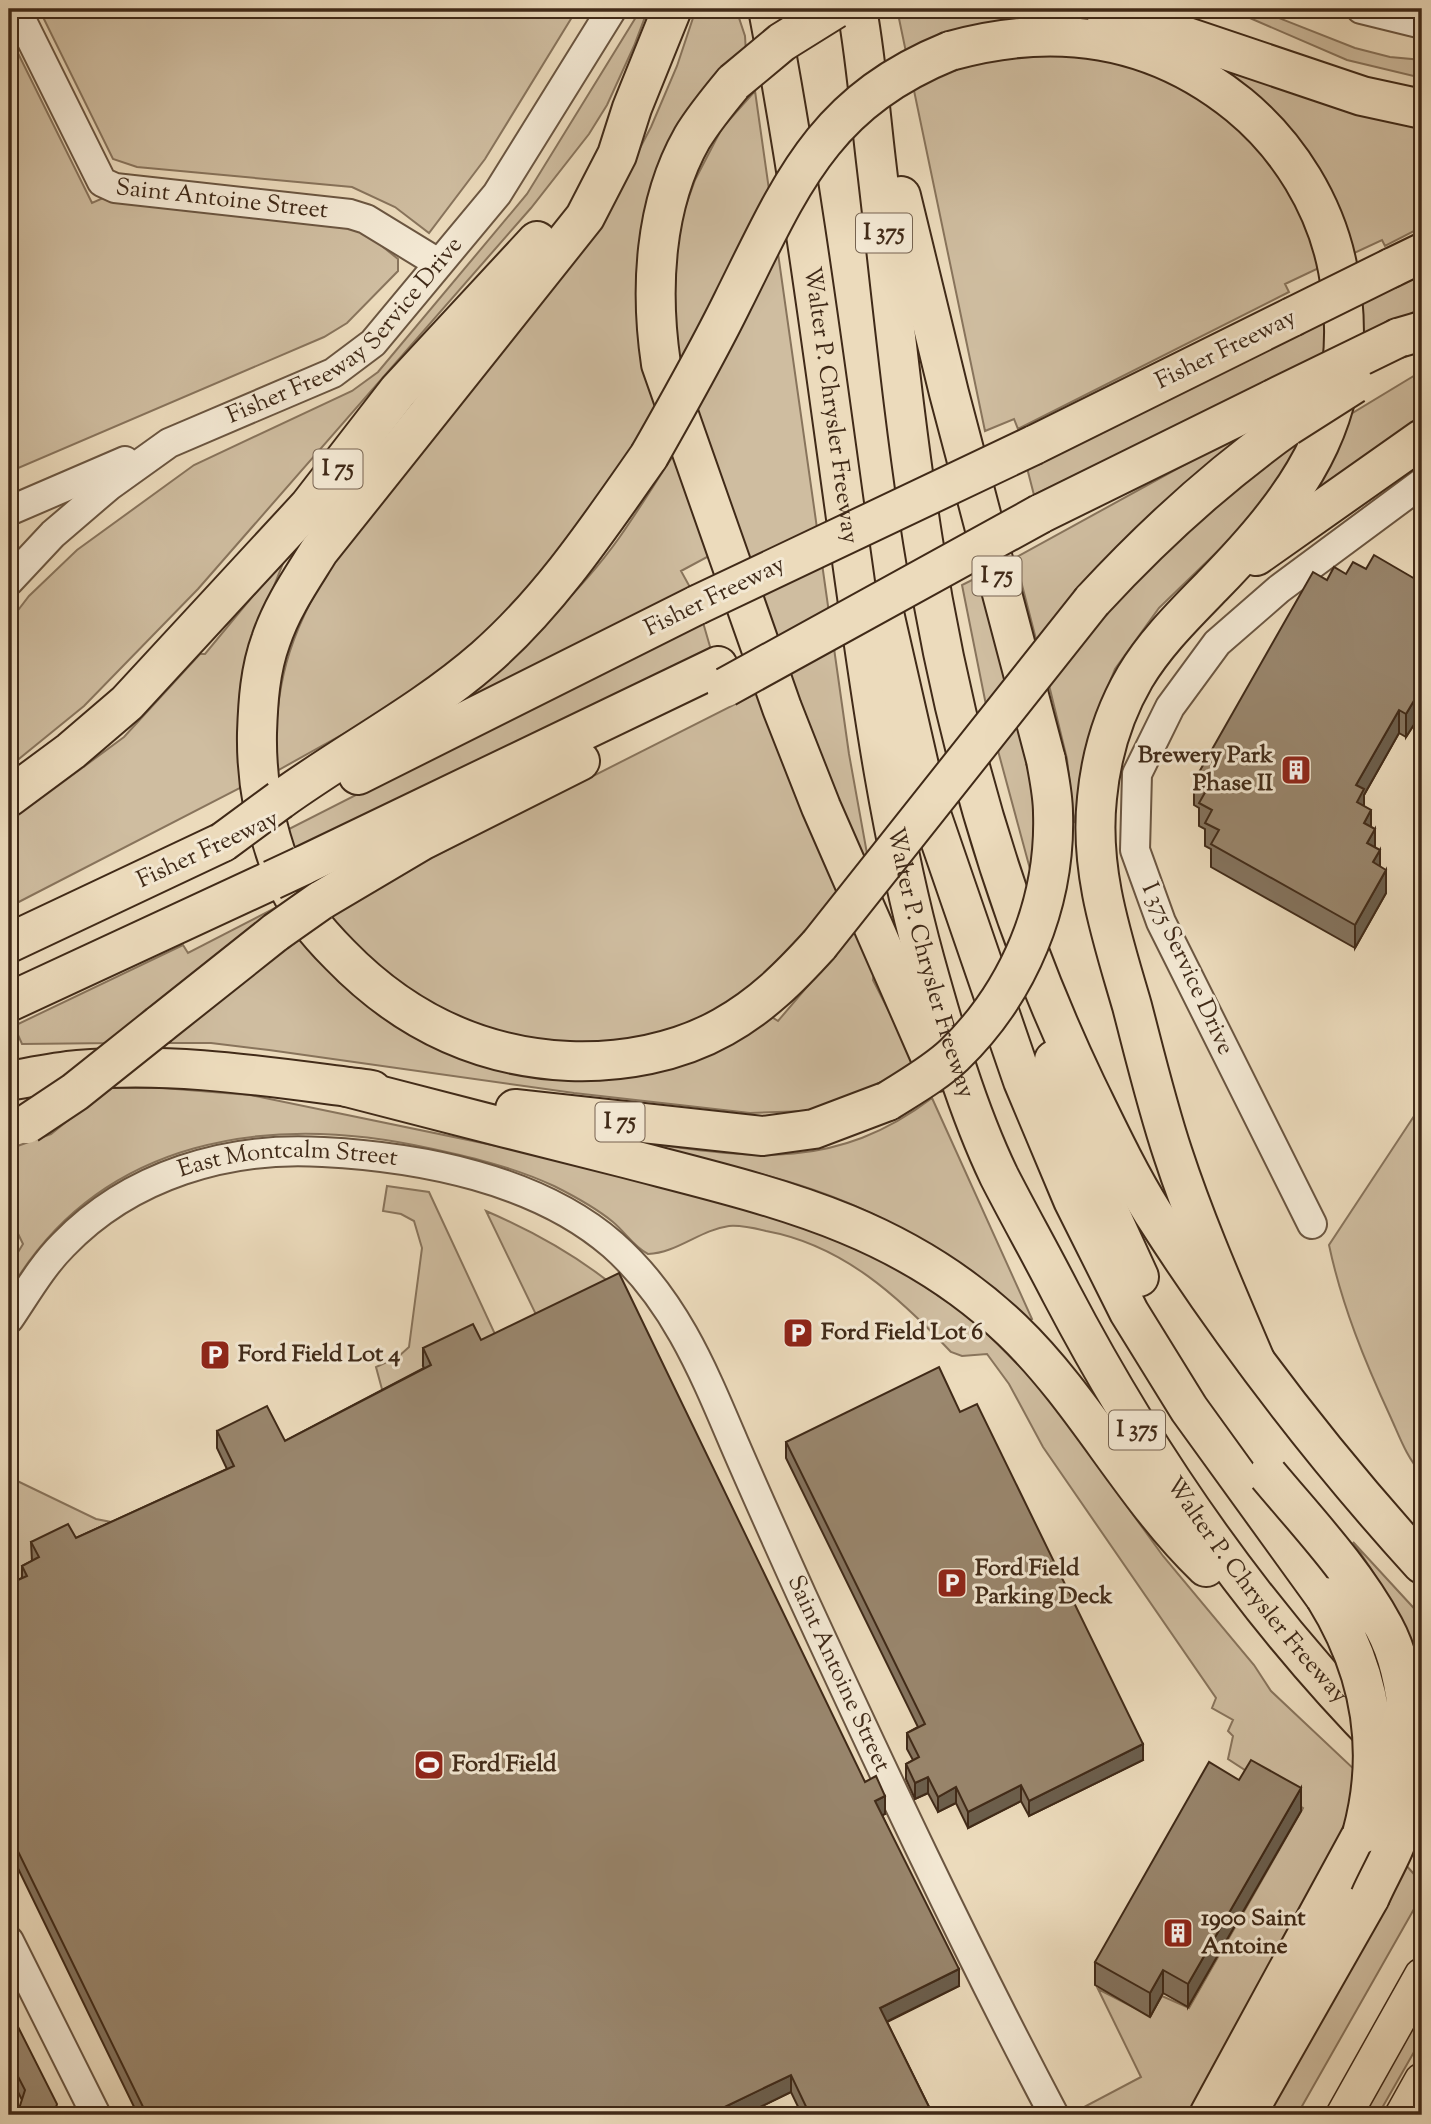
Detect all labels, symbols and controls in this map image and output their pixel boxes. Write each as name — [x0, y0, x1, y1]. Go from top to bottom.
street label: Saint Antoine Street — [114, 171, 330, 228]
road number: I 375 — [856, 214, 912, 252]
street label: Fisher Freeway Service Drive — [222, 230, 471, 433]
street label: Walter P. Chrysler Freeway — [794, 264, 866, 546]
street label: Fisher Freeway — [1150, 301, 1302, 399]
road number: I 75 — [314, 449, 362, 489]
street label: Fisher Freeway — [639, 548, 791, 646]
road number: I 75 — [972, 556, 1021, 596]
place label: Brewery Park Phase II — [1138, 739, 1274, 801]
building icon: Brewery Park Phase II — [1279, 753, 1313, 787]
street label: Fisher Freeway — [132, 802, 285, 898]
street label: Walter P. Chrysler Freeway — [877, 824, 983, 1103]
street label: I 375 Service Drive — [1132, 877, 1242, 1061]
road number: I 75 — [596, 1102, 644, 1142]
street label: East Montcalm Street — [174, 1134, 400, 1187]
parking icon: Ford Field Lot 6 — [781, 1316, 815, 1350]
place label: Ford Field Lot 6 — [821, 1316, 983, 1350]
parking icon: Ford Field Lot 4 — [198, 1338, 232, 1372]
place label: Ford Field Lot 4 — [238, 1338, 400, 1372]
road number: I 375 — [1109, 1410, 1165, 1450]
street label: Walter P. Chrysler Freeway — [1157, 1470, 1355, 1712]
place label: Ford Field Parking Deck — [975, 1552, 1113, 1614]
parking icon: Ford Field Parking Deck — [935, 1566, 969, 1600]
street label: Saint Antoine Street — [778, 1570, 898, 1778]
sports icon: Ford Field — [412, 1748, 446, 1782]
place label: Ford Field — [452, 1748, 557, 1782]
place label: 1900 Saint Antoine — [1201, 1902, 1306, 1964]
building icon: 1900 Saint Antoine — [1161, 1916, 1195, 1950]

